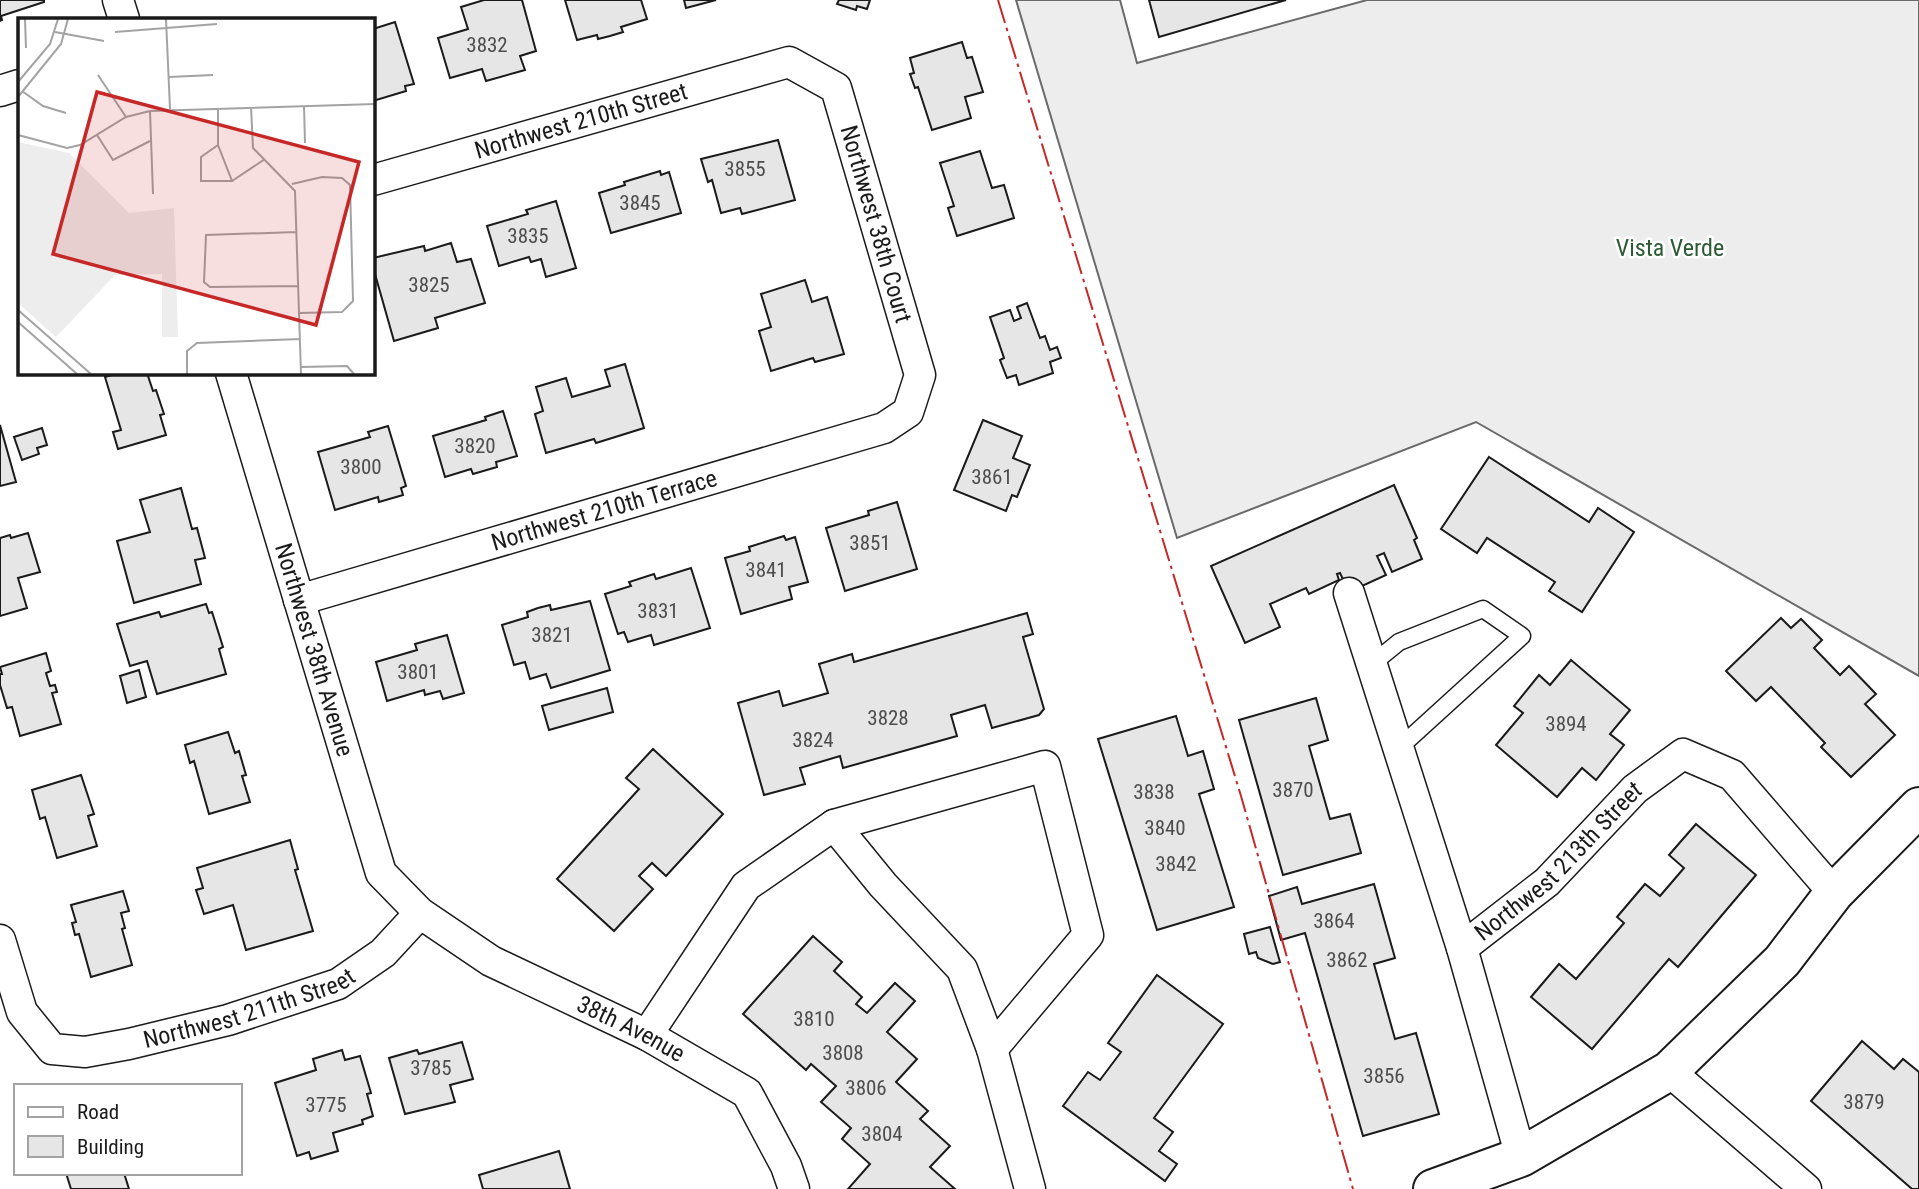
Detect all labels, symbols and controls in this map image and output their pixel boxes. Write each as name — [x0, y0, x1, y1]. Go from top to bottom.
inset map — [18, 18, 374, 374]
house number: 3832 — [466, 33, 508, 57]
street label: Northwest 210th Street — [471, 77, 691, 165]
street label: Northwest 38th Court — [834, 122, 918, 326]
house number: 3855 — [724, 157, 766, 181]
house number: 3845 — [619, 191, 661, 215]
house number: 3835 — [507, 224, 549, 248]
park label: Vista Verde — [1616, 234, 1724, 262]
house number: 3825 — [408, 273, 450, 297]
house number: 3820 — [454, 434, 496, 458]
house number: 3800 — [340, 455, 382, 479]
street label: Northwest 210th Terrace — [488, 464, 720, 557]
house number: 3861 — [971, 465, 1013, 489]
house number: 3851 — [849, 531, 891, 555]
street label: Northwest 38th Avenue — [269, 540, 359, 760]
house number: 3841 — [745, 558, 787, 582]
house number: 3831 — [637, 599, 679, 623]
house number: 3821 — [531, 623, 573, 647]
house number: 3801 — [397, 660, 439, 684]
house number: 3828 — [867, 706, 909, 730]
house number: 3894 — [1545, 712, 1587, 736]
house number: 3824 — [792, 728, 834, 752]
street label: Northwest 213th Street — [1469, 775, 1647, 947]
house number: 3870 — [1272, 778, 1314, 802]
house number: 3838 — [1133, 780, 1175, 804]
house number: 3840 — [1144, 816, 1186, 840]
house number: 3842 — [1155, 852, 1197, 876]
house number: 3864 — [1313, 909, 1355, 933]
house number: 3862 — [1326, 948, 1368, 972]
street label: Northwest 211th Street — [140, 962, 360, 1054]
street label: 38th Avenue — [573, 990, 690, 1068]
house number: 3810 — [793, 1007, 835, 1031]
house number: 3808 — [822, 1041, 864, 1065]
house number: 3785 — [410, 1056, 452, 1080]
house number: 3856 — [1363, 1064, 1405, 1088]
house number: 3806 — [845, 1076, 887, 1100]
legend — [14, 1084, 242, 1175]
house number: 3879 — [1843, 1090, 1885, 1114]
house number: 3775 — [305, 1093, 347, 1117]
text: Road — [77, 1100, 119, 1124]
house number: 3804 — [861, 1122, 903, 1146]
text: Building — [77, 1135, 144, 1159]

